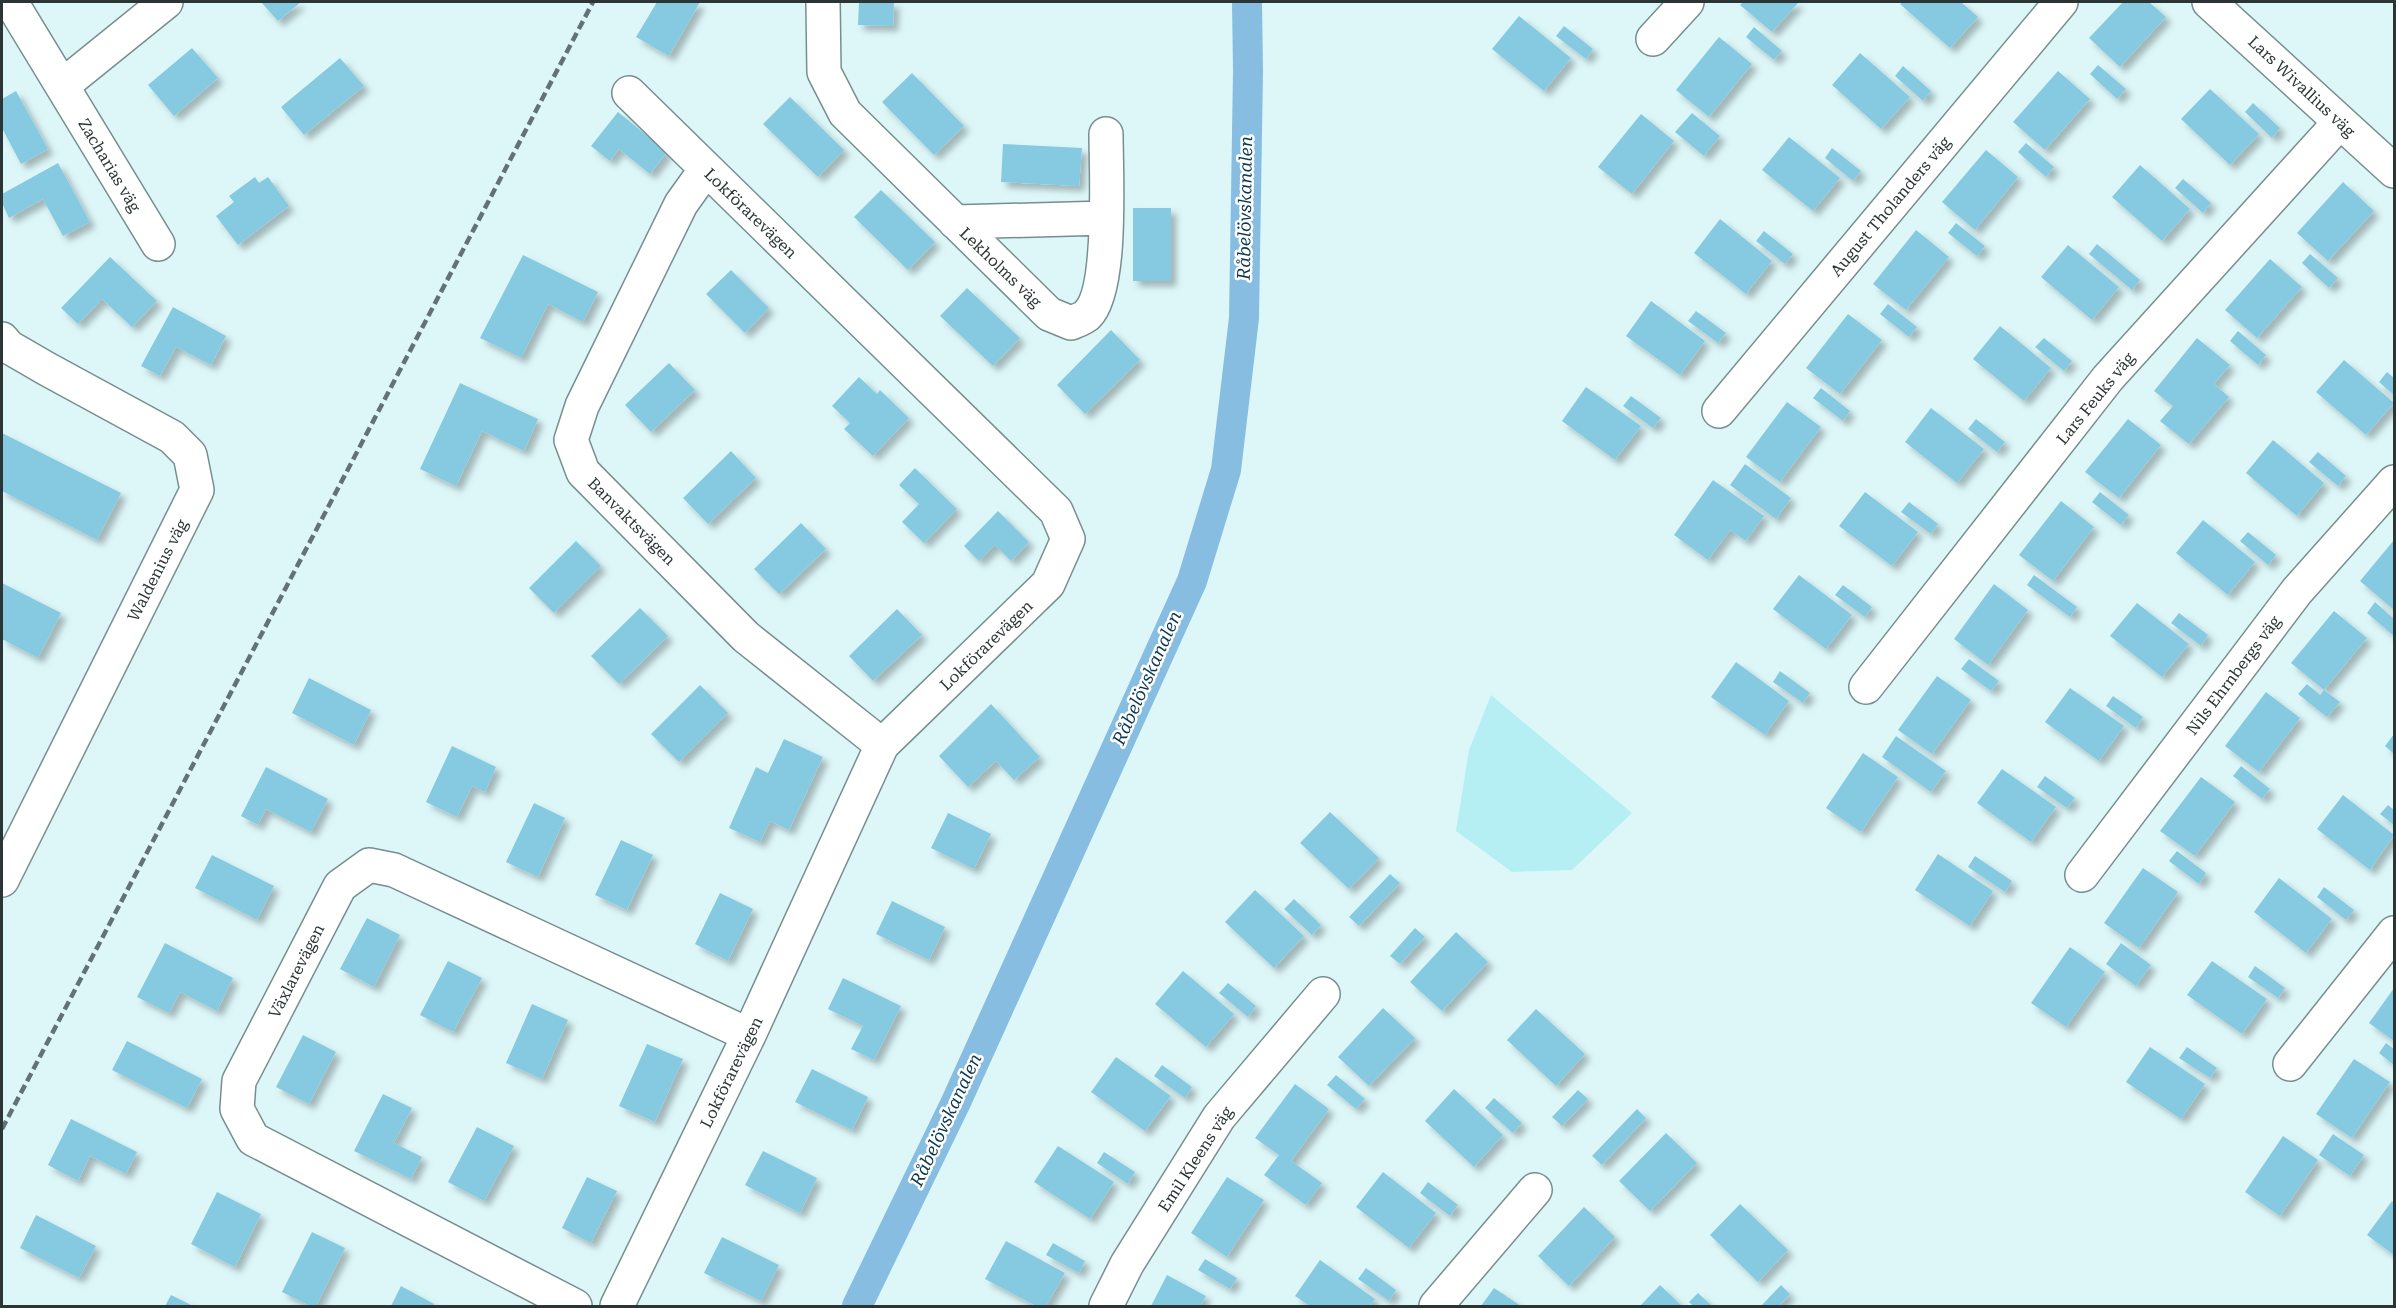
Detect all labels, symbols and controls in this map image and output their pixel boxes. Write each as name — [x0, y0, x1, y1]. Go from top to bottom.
street label: Lars Wivallius väg — [2244, 32, 2360, 141]
street label: Zacharias väg — [74, 115, 145, 216]
street label: August Tholanders väg — [1826, 132, 1955, 280]
water label: Råbelövskanalen — [1233, 136, 1256, 281]
street label: Lokförarevägen — [700, 164, 801, 262]
street label: Lekholms väg — [956, 224, 1046, 312]
street label: Lars Feuks väg — [2052, 348, 2139, 448]
street label: Banvaktsvägen — [584, 474, 679, 569]
street label: Waldenius väg — [124, 515, 192, 624]
street label: Lokförarevägen — [936, 596, 1037, 694]
water label: Råbelövskanalen — [1107, 608, 1185, 749]
street label: Nils Ehrnbergs väg — [2182, 611, 2285, 739]
street label: Växlarevägen — [265, 921, 328, 1021]
street label: Lokförarevägen — [696, 1014, 767, 1131]
water label: Råbelövskanalen — [905, 1050, 985, 1190]
street label: Emil Kleens väg — [1154, 1102, 1237, 1216]

